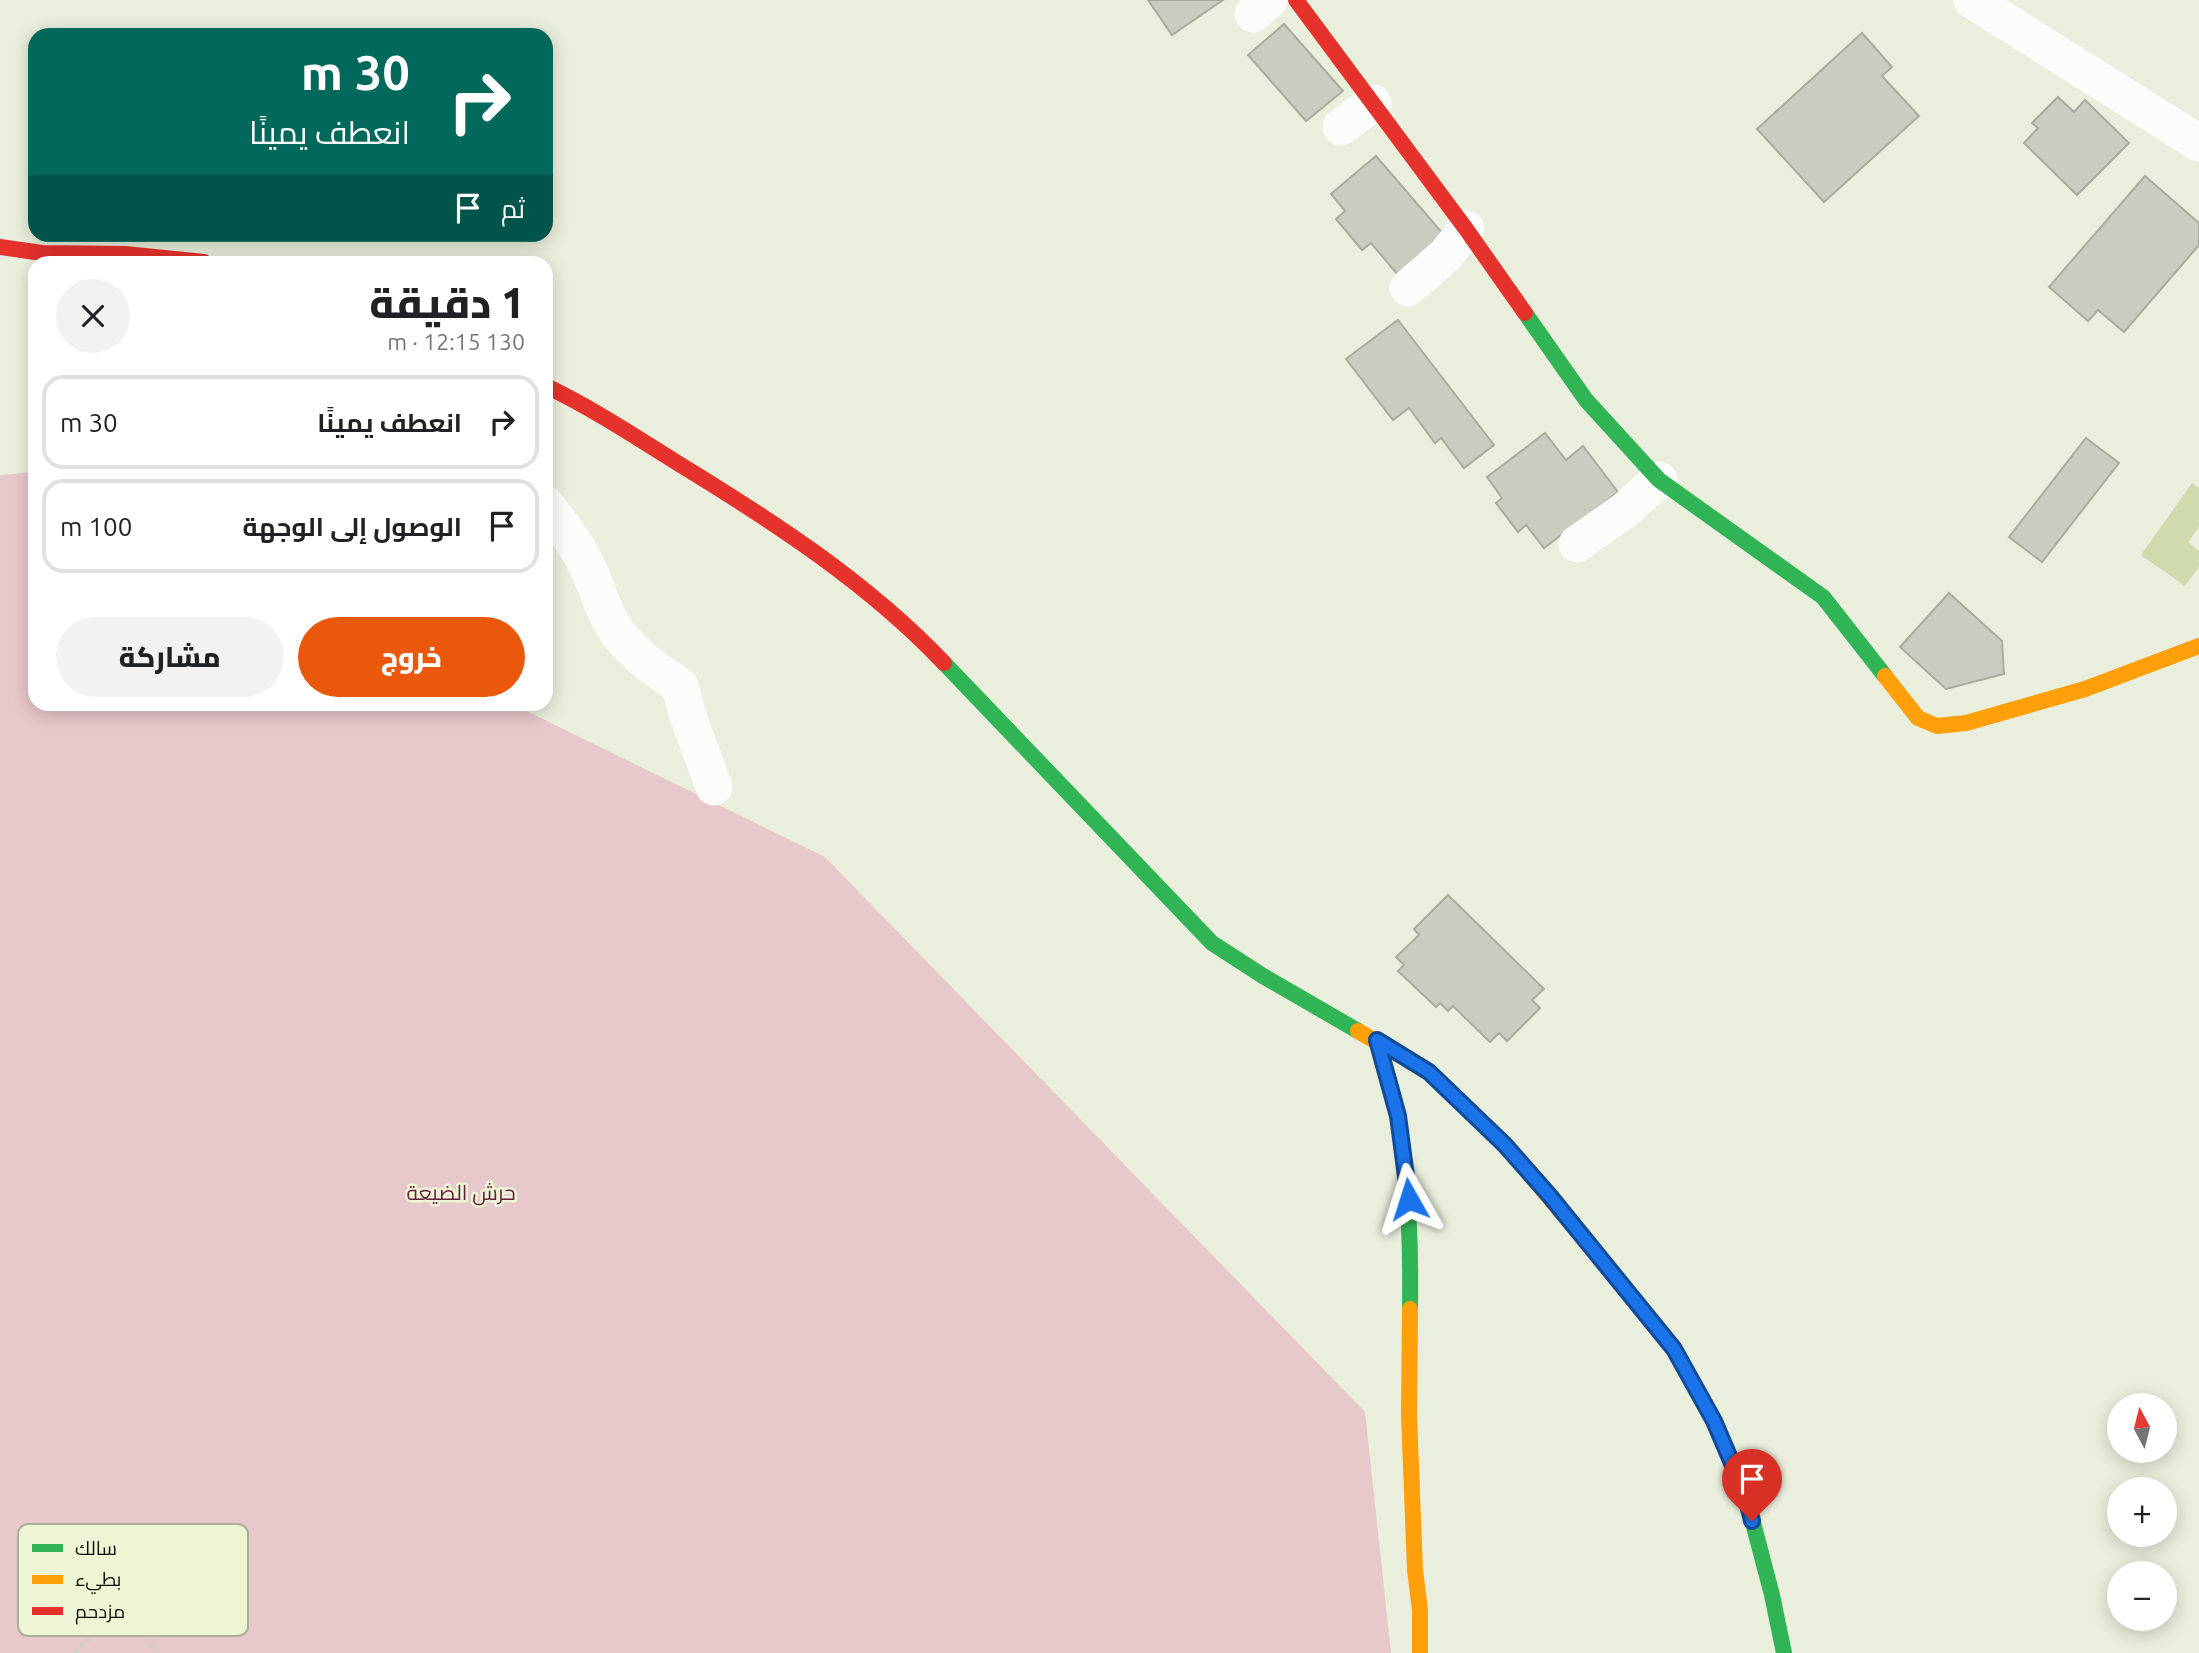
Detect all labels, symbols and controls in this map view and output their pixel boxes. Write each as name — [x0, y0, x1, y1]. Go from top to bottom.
text: 30 m — [301, 44, 410, 99]
icon: right — [434, 56, 525, 147]
text: انعطف يمينًا — [249, 114, 410, 150]
icon: arrive — [449, 189, 487, 227]
text: ثم — [501, 194, 525, 223]
button: close — [56, 279, 130, 353]
text: 1 دقيقة — [369, 279, 525, 326]
text: 130 m · 12:15 — [387, 329, 525, 354]
icon: right — [483, 403, 521, 441]
text: 30 m — [60, 408, 118, 437]
text: انعطف يمينًا — [317, 408, 462, 437]
icon: arrive — [483, 507, 521, 545]
text: 100 m — [60, 512, 132, 541]
text: الوصول إلى الوجهة — [243, 512, 462, 541]
button: مشاركة — [56, 617, 284, 697]
button: خروج — [298, 617, 525, 697]
position arrow — [1372, 1162, 1446, 1236]
park label: حرش الضيعة — [406, 1180, 516, 1206]
north arrow — [2107, 1393, 2177, 1463]
map controls — [2107, 1393, 2177, 1631]
pin — [1722, 1449, 1782, 1521]
icon: arrive — [1733, 1460, 1771, 1498]
button: + — [2107, 1477, 2177, 1547]
legend — [18, 1524, 248, 1636]
text: سالك — [75, 1537, 117, 1559]
button: − — [2107, 1561, 2177, 1631]
text: بطيء — [75, 1568, 121, 1594]
text: مزدحم — [75, 1600, 125, 1625]

